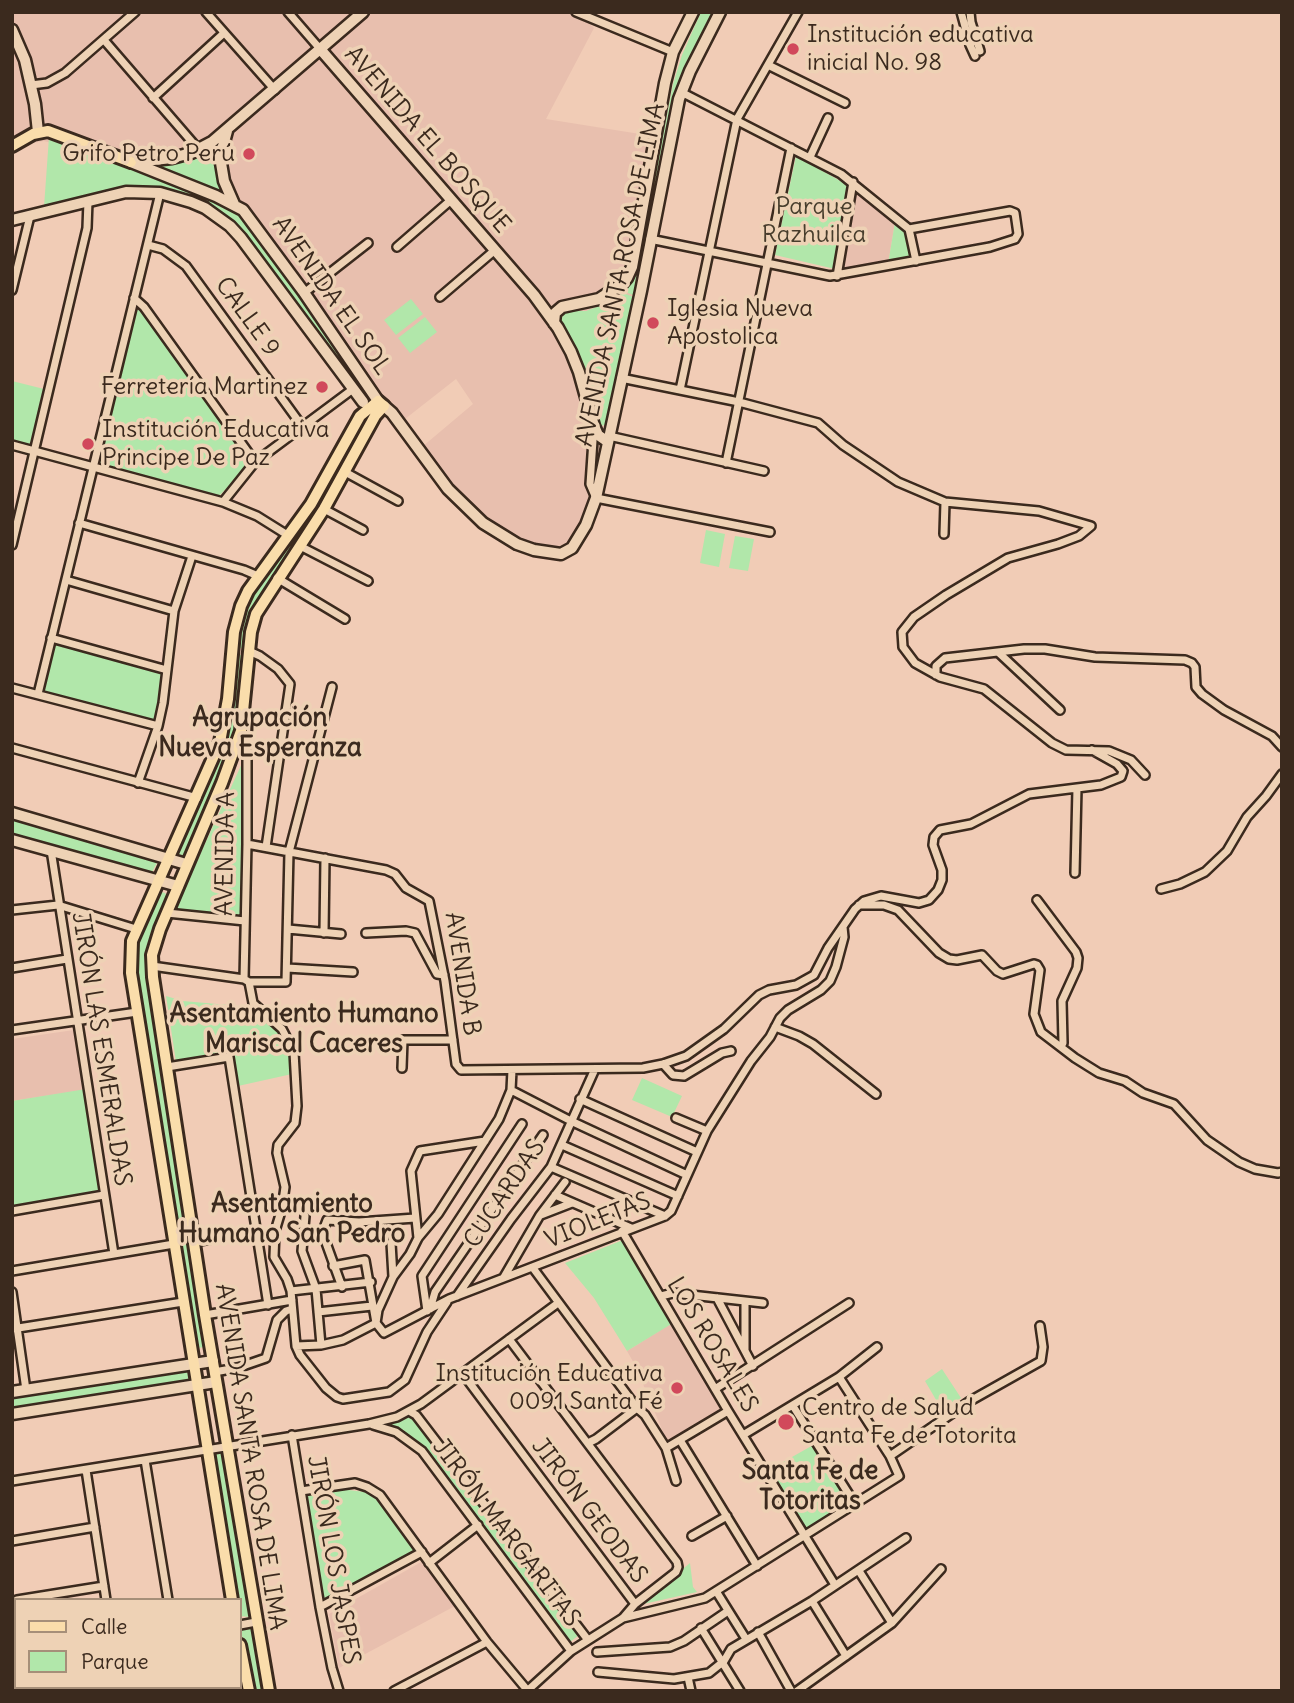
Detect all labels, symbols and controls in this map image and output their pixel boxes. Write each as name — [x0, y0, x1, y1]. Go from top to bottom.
place label: Institución educativa inicial No. 98 — [807, 21, 1034, 77]
street label: AVENIDA EL BOSQUE — [338, 41, 516, 239]
marker: Institución educativa inicial No. 98 — [785, 41, 801, 57]
street label: AVENIDA SANTA ROSA DE LIMA — [570, 101, 672, 449]
place label: Grifo Petro Perú — [62, 140, 235, 168]
marker: Grifo Petro Perú — [241, 146, 257, 162]
park label: Parque Razhuilca — [762, 193, 866, 249]
street label: AVENIDA EL SOL — [266, 211, 396, 381]
street label: CALLE 9 — [209, 272, 285, 362]
place label: Iglesia Nueva Apostolica — [667, 295, 813, 351]
marker: Iglesia Nueva Apostolica — [645, 315, 661, 331]
place label: Ferretería Martinez — [101, 373, 308, 401]
marker: Ferretería Martinez — [314, 379, 330, 395]
place label: Institución Educativa Principe De Paz — [102, 416, 329, 472]
marker: Institución Educativa Principe De Paz — [80, 436, 96, 452]
district label: Agrupación Nueva Esperanza — [158, 703, 362, 764]
street label: AVENIDA A — [211, 792, 241, 916]
street label: JIRÓN LAS ESMERALDAS — [65, 910, 137, 1188]
street label: AVENIDA B — [438, 910, 486, 1038]
district label: Asentamiento Humano Mariscal Caceres — [169, 999, 439, 1060]
street label: CUCARDAS — [458, 1134, 552, 1254]
street label: VIOLETAS — [541, 1187, 655, 1255]
district label: Asentamiento Humano San Pedro — [179, 1189, 405, 1250]
street label: LOS ROSALES — [660, 1272, 764, 1418]
street label: AVENIDA SANTA ROSA DE LIMA — [208, 1282, 292, 1632]
place label: Institución Educativa 0091 Santa Fé — [436, 1360, 663, 1416]
marker: Institución Educativa 0091 Santa Fé — [669, 1380, 685, 1396]
place label: Centro de Salud Santa Fe de Totorita — [802, 1394, 1017, 1450]
marker: Centro de Salud Santa Fe de Totorita — [776, 1412, 796, 1432]
street label: JIRÓN MARGARITAS — [426, 1433, 586, 1633]
street label: JIRÓN GEODAS — [525, 1433, 653, 1589]
street label: JIRÓN LOS JASPES — [300, 1453, 366, 1667]
district label: Santa Fe de Totoritas — [742, 1456, 878, 1518]
legend — [14, 1598, 242, 1689]
text: Calle — [81, 1613, 127, 1640]
text: Parque — [81, 1648, 149, 1675]

